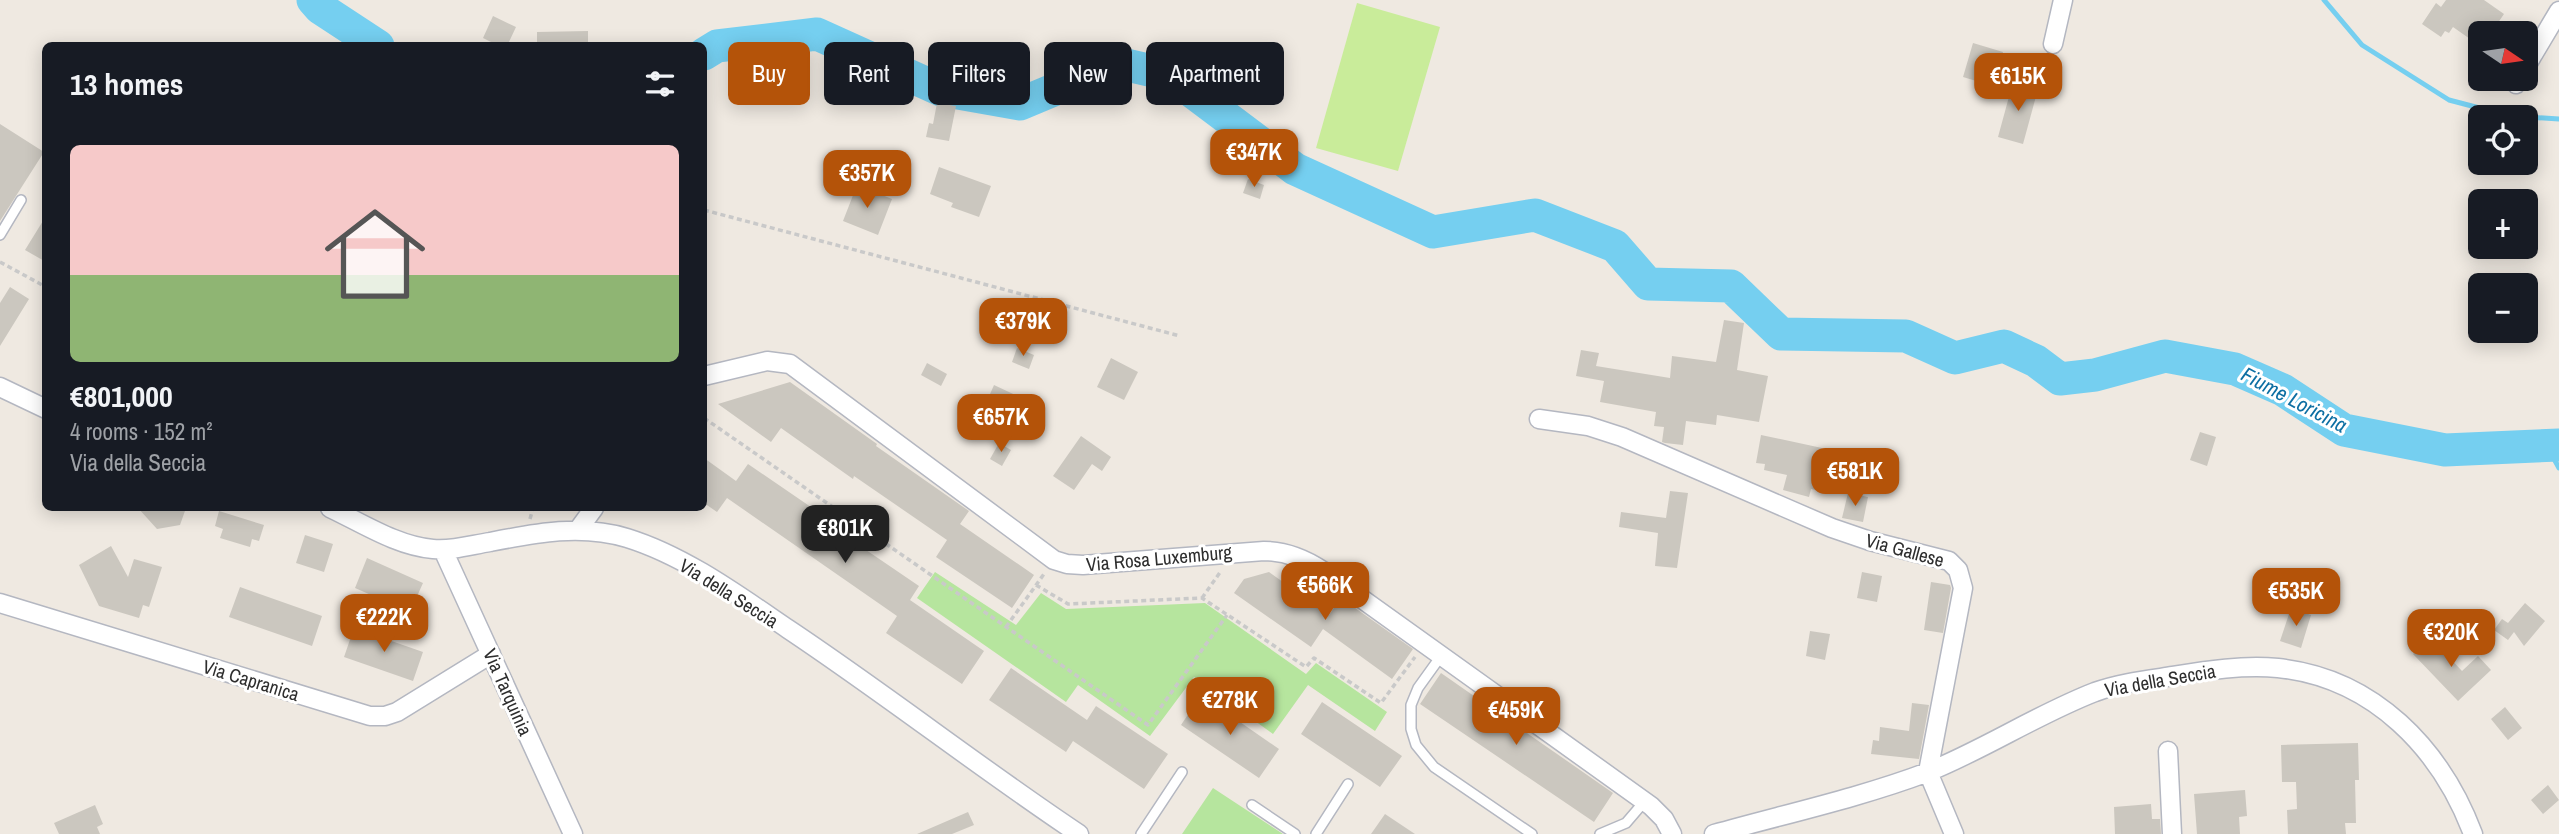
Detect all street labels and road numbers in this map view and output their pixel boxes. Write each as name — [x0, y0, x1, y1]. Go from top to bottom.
street label: Via Gallese — [1863, 527, 1947, 573]
street label: Via Rosa Luxemburg — [1085, 539, 1233, 577]
street label: Via della Seccia — [674, 552, 784, 634]
street label: Via Tarquinia — [477, 644, 539, 740]
street label: Via Capranica — [200, 653, 303, 707]
street label: Via della Seccia — [2102, 657, 2218, 703]

